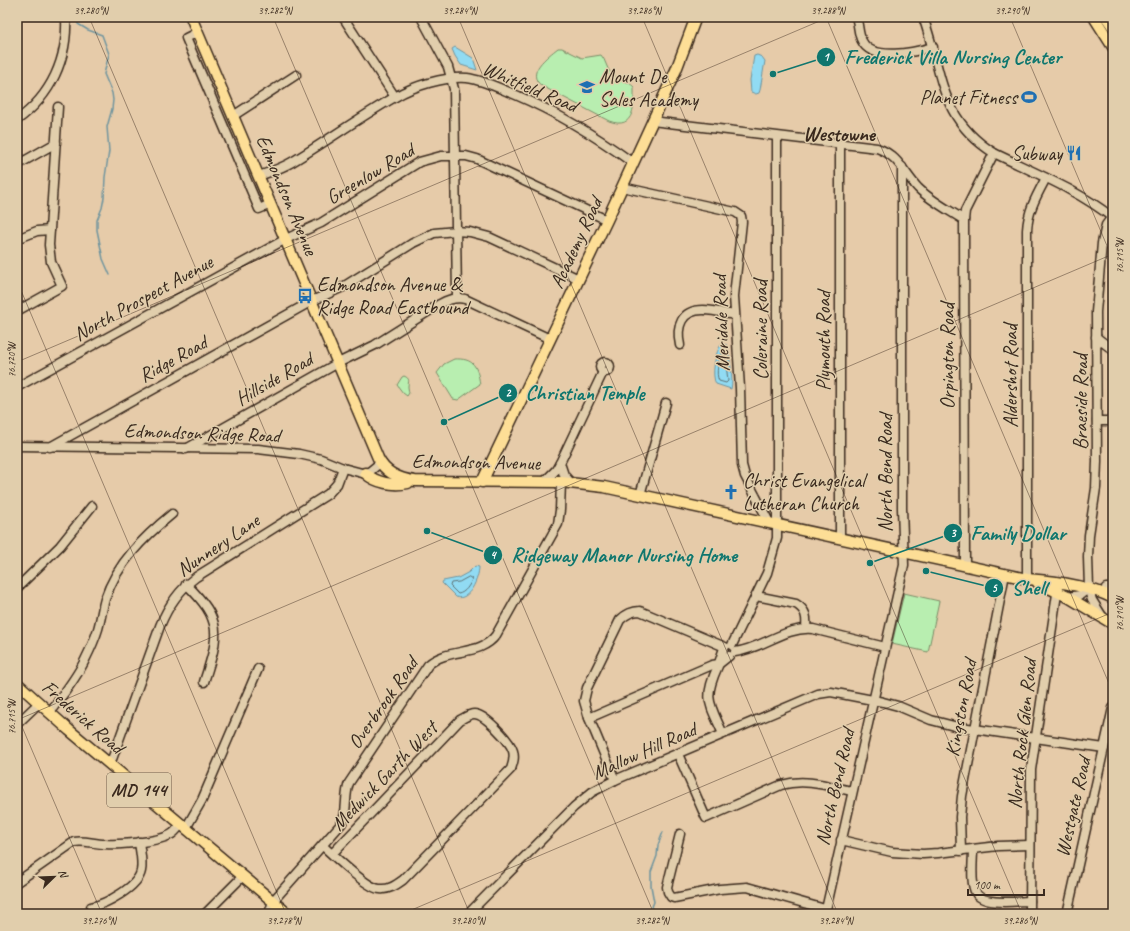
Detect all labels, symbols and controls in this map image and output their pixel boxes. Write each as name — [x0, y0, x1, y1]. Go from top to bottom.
text: 39.280°N — [74, 4, 110, 17]
text: 39.282°N — [258, 4, 294, 17]
text: 39.284°N — [443, 4, 479, 17]
text: 39.286°N — [627, 4, 663, 17]
text: 39.288°N — [811, 4, 847, 17]
text: 39.290°N — [995, 4, 1031, 17]
callout: Frederick Villa Nursing Center — [816, 40, 1070, 73]
text: Frederick Villa Nursing Center — [845, 44, 1064, 70]
text: 1 — [823, 49, 830, 65]
street label: Whitfield Road — [479, 56, 584, 119]
place label: Mount De Sales Academy — [599, 64, 700, 112]
school or university icon: Mount De Sales Academy — [578, 78, 596, 96]
place label: Planet Fitness — [920, 85, 1019, 110]
sports icon: Planet Fitness — [1020, 88, 1038, 106]
district label: Westowne — [803, 121, 877, 147]
street label: Edmondson Avenue — [250, 131, 324, 260]
street label: Greenlow Road — [322, 136, 421, 210]
place label: Subway — [1012, 141, 1064, 166]
restaurant icon: Subway — [1065, 144, 1083, 162]
street label: Academy Road — [544, 191, 609, 292]
text: 76.715°W — [1113, 237, 1126, 273]
street label: North Prospect Avenue — [69, 249, 218, 347]
street label: Meridale Road — [707, 271, 735, 372]
place label: Edmondson Avenue & Ridge Road Eastbound — [317, 272, 471, 320]
street label: Coleraine Road — [748, 277, 773, 380]
bus stop icon: Edmondson Avenue & Ridge Road Eastbound — [296, 287, 314, 305]
street label: Plymouth Road — [811, 288, 836, 391]
street label: Orpington Road — [935, 300, 960, 409]
street label: Aldershot Road — [998, 321, 1023, 428]
street label: Ridge Road — [134, 329, 214, 388]
text: 76.720°W — [5, 341, 18, 377]
street label: Hillside Road — [231, 345, 320, 411]
street label: Braeside Road — [1068, 351, 1093, 450]
callout: Christian Temple — [498, 376, 653, 409]
text: Christian Temple — [526, 380, 646, 406]
text: 2 — [505, 385, 512, 401]
street label: North Bend Road — [873, 411, 898, 532]
street label: Edmondson Ridge Road — [124, 418, 284, 448]
street label: Edmondson Avenue — [412, 448, 542, 476]
place label: Christ Evangelical Lutheran Church — [743, 468, 868, 516]
church icon: Christ Evangelical Lutheran Church — [722, 483, 740, 501]
street label: Nunnery Lane — [172, 507, 266, 582]
callout: Family Dollar — [943, 516, 1073, 549]
text: Family Dollar — [971, 520, 1068, 546]
text: 3 — [950, 525, 957, 541]
callout: Ridgeway Manor Nursing Home — [483, 538, 745, 571]
text: Ridgeway Manor Nursing Home — [511, 542, 739, 568]
text: 4 — [490, 547, 497, 563]
callout: Shell — [984, 571, 1055, 604]
text: Shell — [1011, 575, 1051, 601]
text: 5 — [991, 580, 998, 596]
text: 76.710°W — [1113, 595, 1126, 631]
street label: Overbrook Road — [342, 650, 426, 754]
street label: Kingston Road — [939, 654, 983, 759]
street label: North Rock Glen Road — [1002, 655, 1043, 810]
street label: Frederick Road — [37, 675, 132, 761]
text: 76.715°W — [5, 698, 18, 734]
street label: Medwick Garth West — [325, 714, 445, 836]
street label: Mallow Hill Road — [588, 716, 703, 785]
street label: North Bend Road — [809, 723, 861, 848]
street label: Westgate Road — [1049, 752, 1097, 859]
road number: MD 144 — [107, 773, 171, 807]
north arrow — [34, 857, 74, 897]
text: N — [55, 867, 72, 881]
scale bar — [968, 871, 1044, 897]
text: 100 m — [974, 877, 1001, 893]
text: 39.276°N — [82, 914, 118, 927]
text: 39.278°N — [267, 914, 303, 927]
text: 39.280°N — [451, 914, 487, 927]
text: 39.282°N — [635, 914, 671, 927]
text: 39.284°N — [819, 914, 855, 927]
text: 39.286°N — [1003, 914, 1039, 927]

